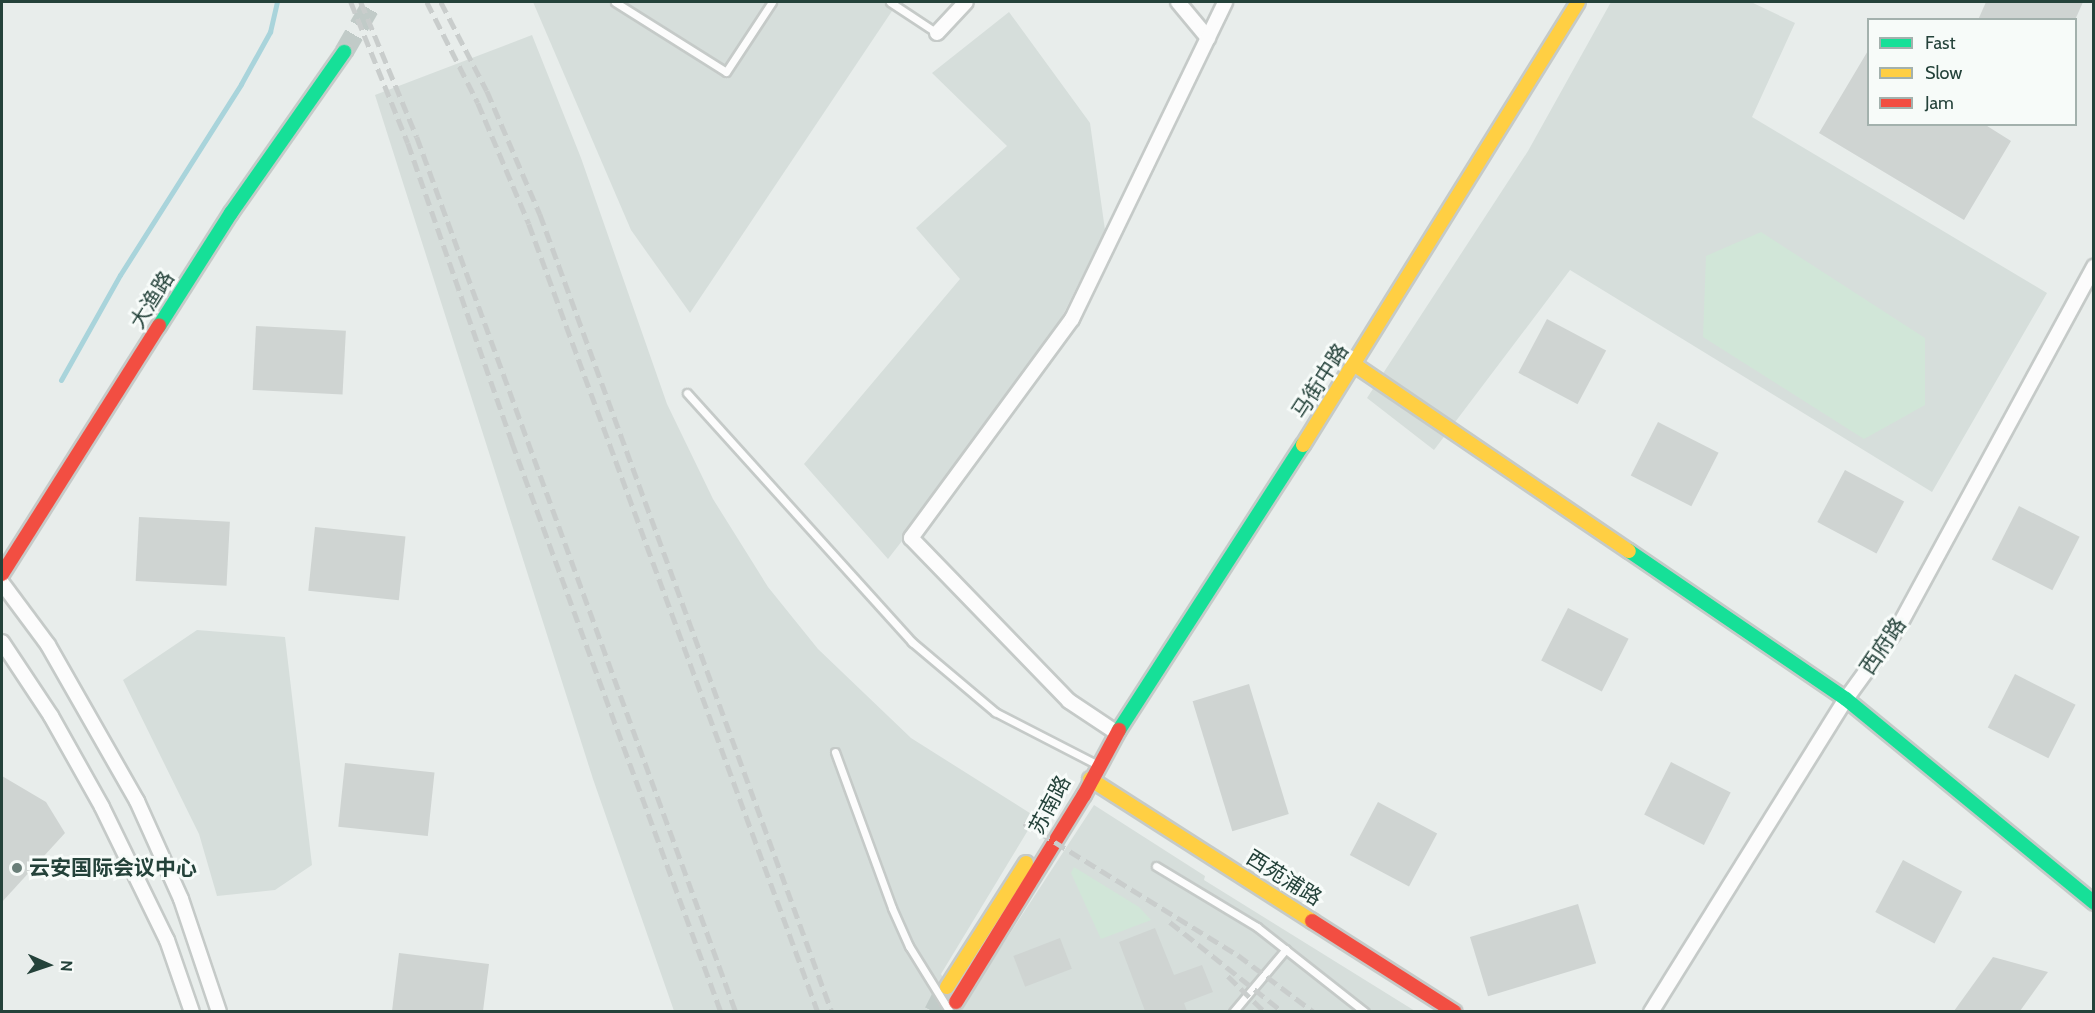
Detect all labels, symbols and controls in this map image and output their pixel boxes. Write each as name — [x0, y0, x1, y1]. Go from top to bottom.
legend — [1867, 18, 2077, 126]
text: Fast — [1925, 32, 1956, 54]
text: Slow — [1925, 62, 1962, 84]
text: Jam — [1925, 92, 1954, 114]
street label: 大渔路 — [125, 267, 179, 333]
street label: 马街中路 — [1287, 339, 1353, 423]
street label: 西府路 — [1855, 613, 1911, 679]
street label: 苏南路 — [1024, 771, 1076, 839]
street label: 西苑浦路 — [1242, 845, 1326, 911]
place label: 云安国际会议中心 — [29, 855, 197, 881]
marker: 云安国际会议中心 — [10, 861, 24, 875]
north arrow — [18, 935, 78, 995]
text: N — [57, 960, 76, 972]

